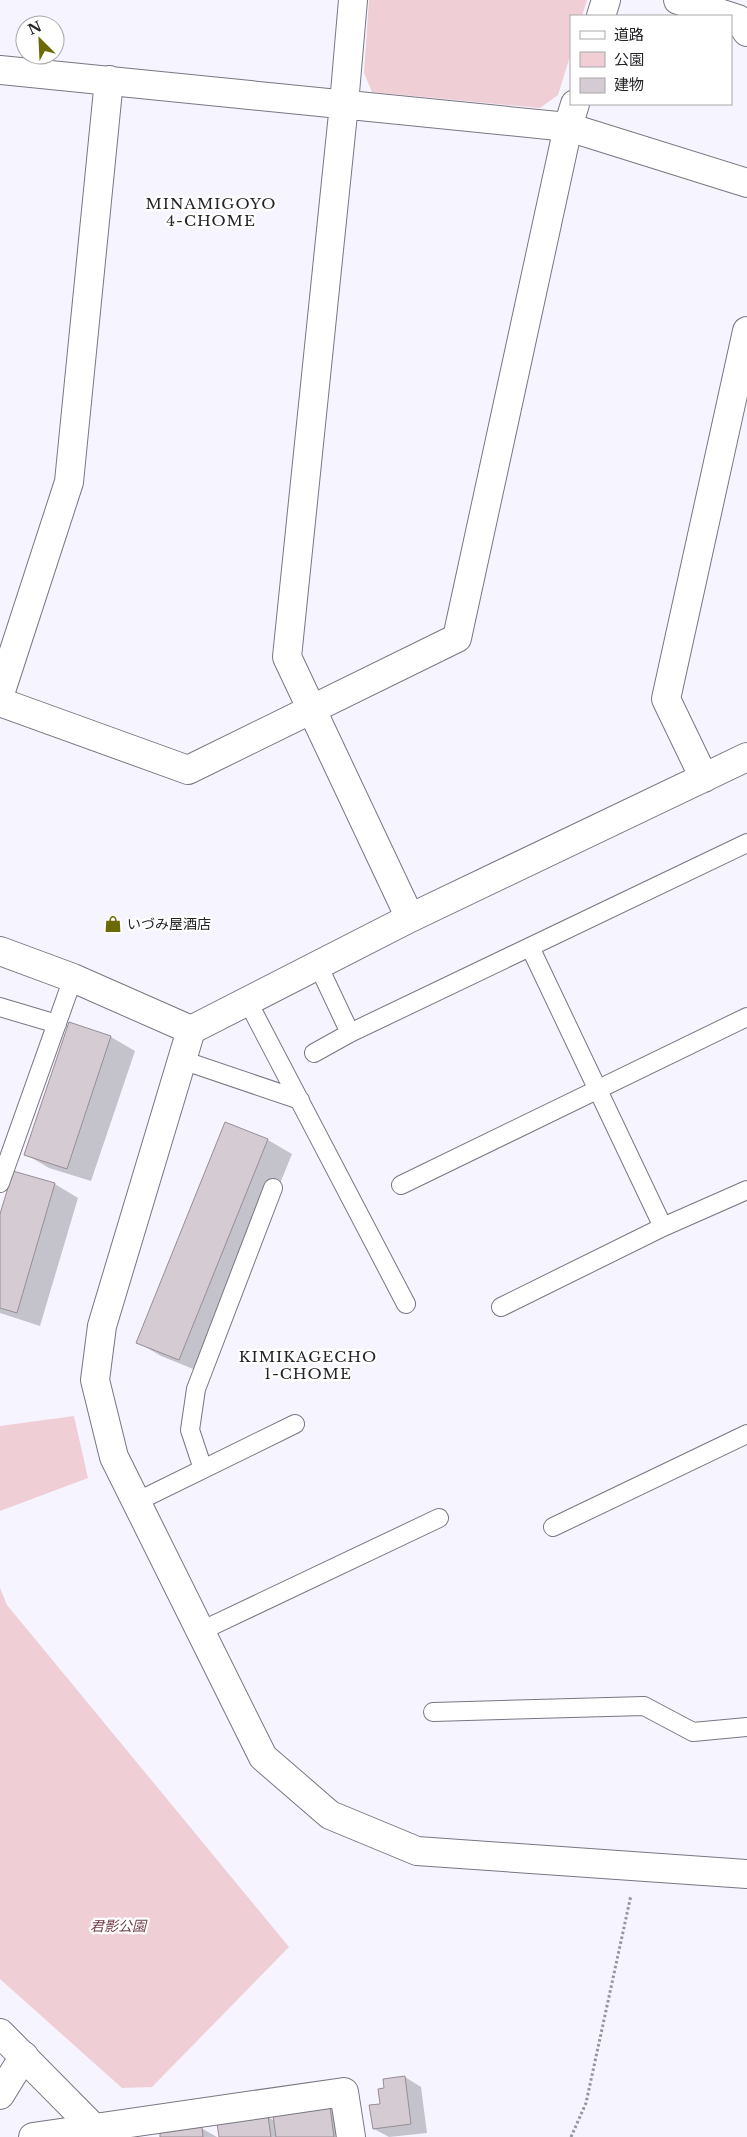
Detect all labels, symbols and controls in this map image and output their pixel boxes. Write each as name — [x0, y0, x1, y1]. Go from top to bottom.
north arrow — [15, 15, 65, 65]
legend — [570, 15, 732, 105]
text: N — [25, 17, 44, 39]
text: 道路 — [614, 25, 644, 44]
text: 公園 — [614, 50, 644, 69]
text: 建物 — [614, 75, 644, 94]
district label: MINAMIGOYO 4-CHOME — [145, 194, 277, 230]
shop icon: いづみ屋酒店 — [103, 914, 123, 934]
place label: いづみ屋酒店 — [127, 915, 211, 933]
district label: KIMIKAGECHO 1-CHOME — [239, 1347, 377, 1383]
park label: 君影公園 — [90, 1917, 148, 1935]

